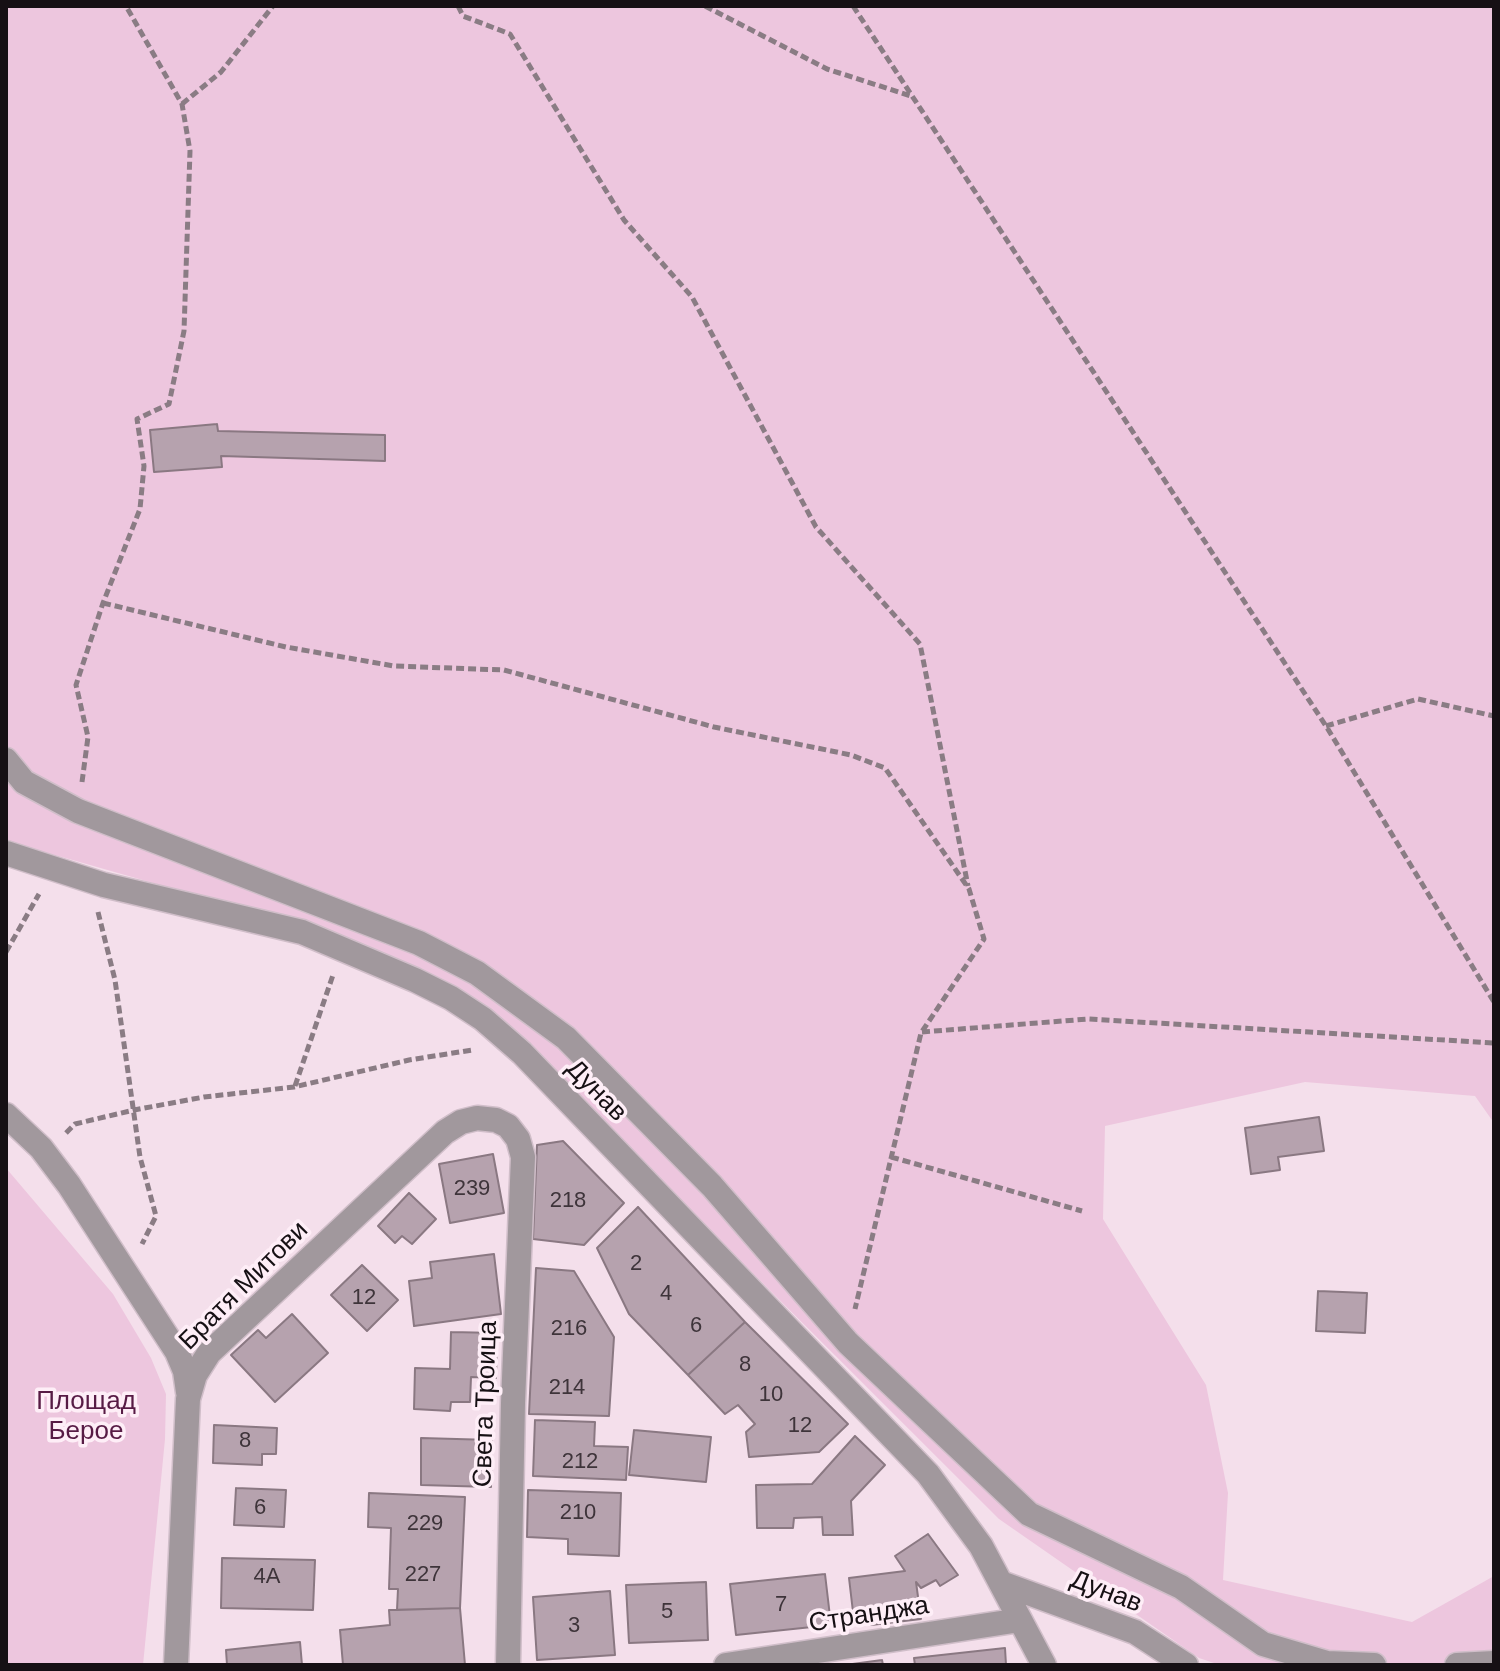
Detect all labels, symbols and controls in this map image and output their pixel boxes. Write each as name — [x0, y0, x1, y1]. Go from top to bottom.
street label: Дунав — [559, 1054, 633, 1128]
house number: 239 — [454, 1176, 490, 1202]
house number: 218 — [550, 1188, 586, 1214]
street label: Братя Митови — [173, 1215, 315, 1357]
house number: 2 — [630, 1251, 642, 1277]
house number: 4 — [660, 1281, 672, 1307]
house number: 12 — [352, 1285, 376, 1311]
house number: 6 — [690, 1313, 702, 1339]
house number: 216 — [551, 1316, 587, 1342]
street label: Света Троица — [468, 1320, 504, 1488]
house number: 8 — [739, 1352, 751, 1378]
house number: 214 — [549, 1375, 585, 1401]
house number: 10 — [759, 1382, 783, 1408]
park label: Площад Берое — [36, 1386, 136, 1448]
house number: 12 — [788, 1413, 812, 1439]
house number: 8 — [239, 1428, 251, 1454]
house number: 212 — [562, 1449, 598, 1475]
house number: 6 — [254, 1495, 266, 1521]
house number: 210 — [560, 1500, 596, 1526]
house number: 229 — [407, 1511, 443, 1537]
house number: 227 — [405, 1562, 441, 1588]
house number: 4A — [254, 1564, 280, 1590]
street label: Дунав — [1066, 1564, 1146, 1620]
street label: Странджа — [807, 1590, 931, 1640]
house number: 7 — [775, 1592, 787, 1618]
house number: 5 — [661, 1599, 673, 1625]
house number: 3 — [568, 1613, 580, 1639]

